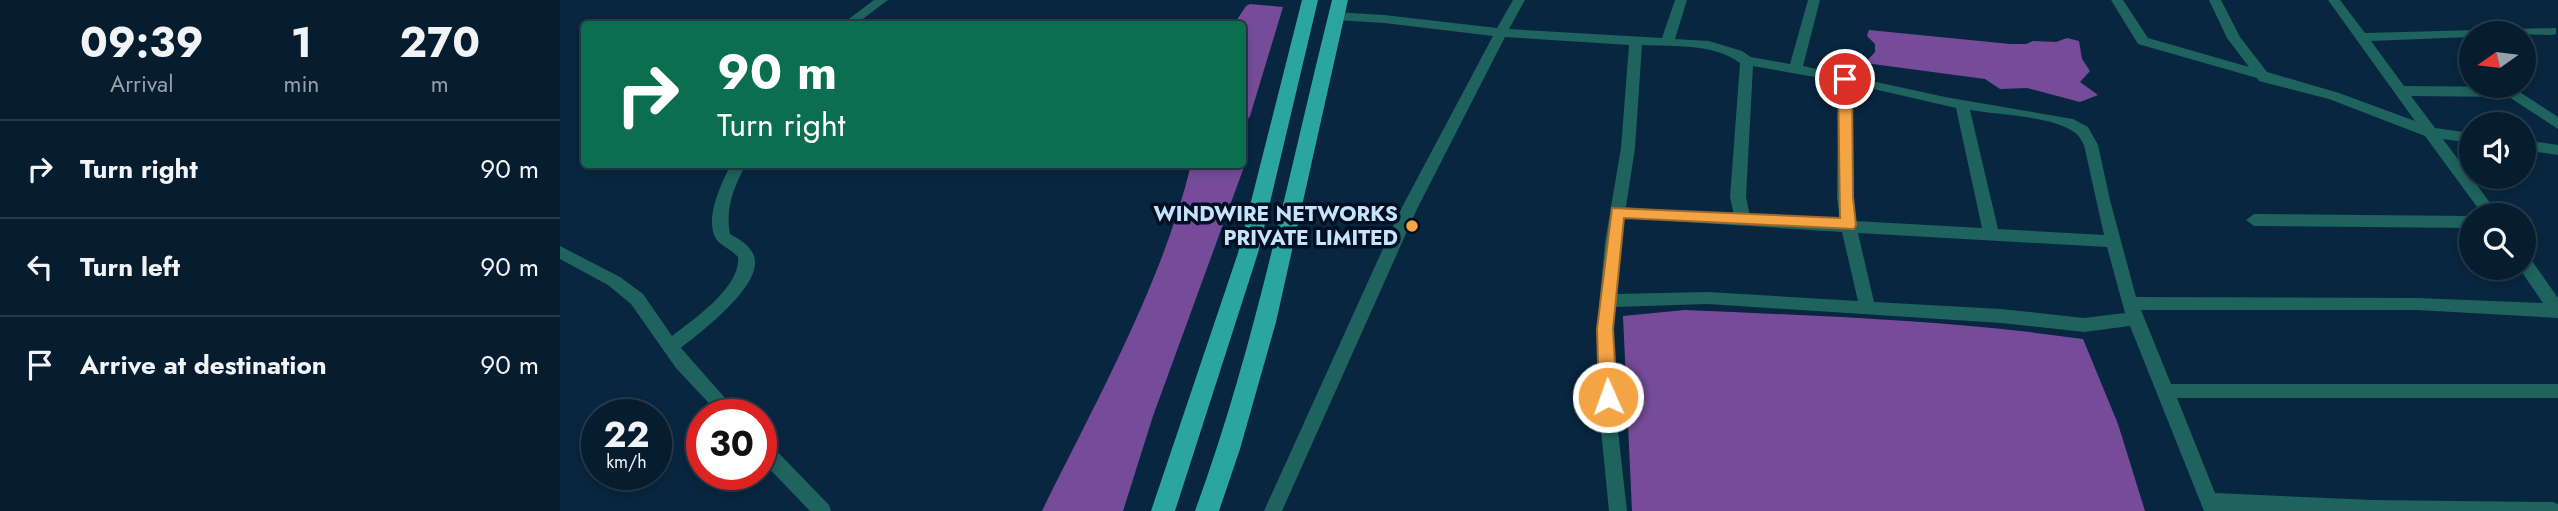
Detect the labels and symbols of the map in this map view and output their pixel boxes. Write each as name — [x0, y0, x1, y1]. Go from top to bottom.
north arrow — [2459, 21, 2536, 98]
pin — [1815, 49, 1875, 109]
place label: WINDWIRE NETWORKS PRIVATE LIMITED — [1153, 199, 1398, 253]
marker: WINDWIRE NETWORKS PRIVATE LIMITED — [1404, 218, 1420, 234]
position arrow — [1571, 360, 1645, 434]
speed limit sign: 30 — [686, 399, 777, 490]

